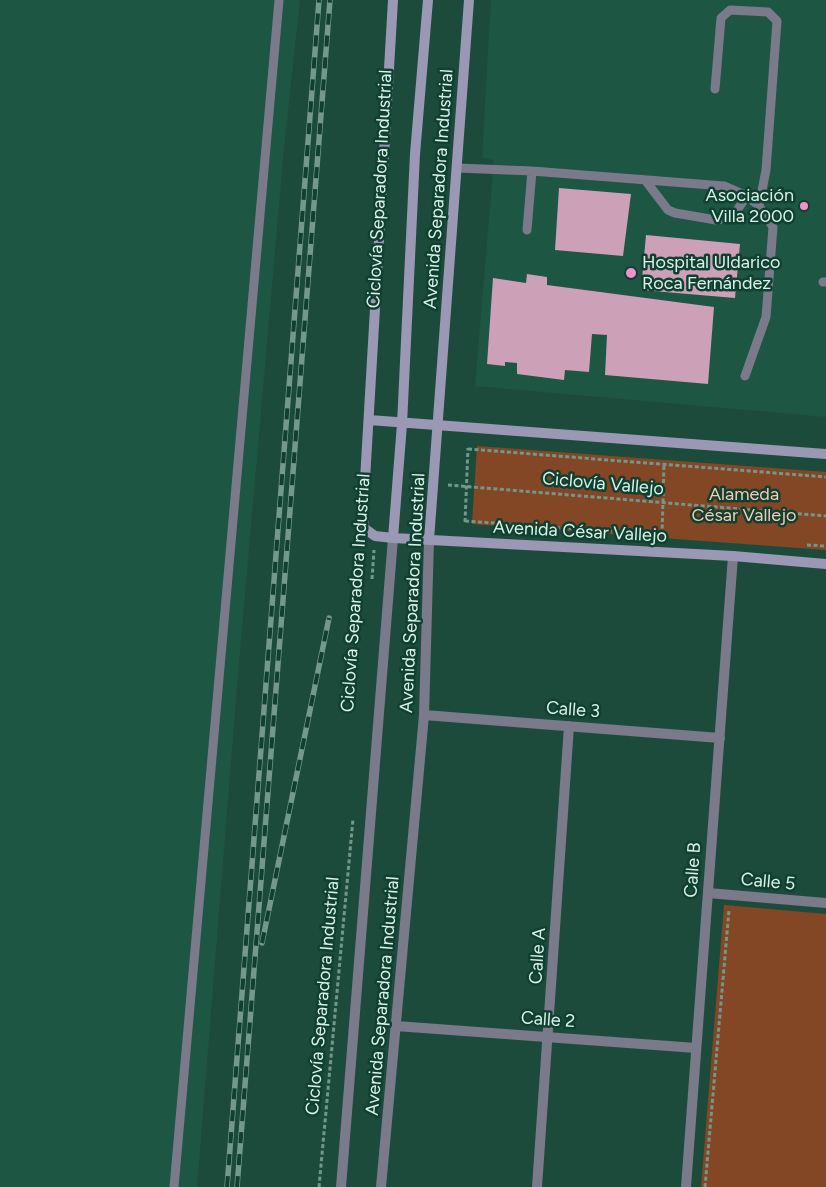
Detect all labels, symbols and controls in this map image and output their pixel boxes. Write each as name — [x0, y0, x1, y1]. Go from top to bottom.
street label: Avenida Separadora Industrial — [420, 68, 458, 310]
street label: Ciclovía Separadora Industrial — [363, 69, 397, 309]
place label: Asociación Villa 2000 — [705, 185, 794, 228]
marker: Asociación Villa 2000 — [798, 200, 810, 212]
place label: Hospital Uldarico Roca Fernández — [642, 252, 780, 294]
marker: Hospital Uldarico Roca Fernández — [624, 266, 638, 280]
street label: Ciclovía Vallejo — [541, 468, 665, 500]
street label: Ciclovía Separadora Industrial — [337, 473, 375, 713]
street label: Avenida Separadora Industrial — [396, 473, 430, 713]
park label: Alameda César Vallejo — [692, 484, 796, 526]
street label: Avenida César Vallejo — [492, 517, 668, 547]
street label: Calle 3 — [545, 697, 601, 723]
street label: Calle B — [680, 842, 706, 898]
street label: Calle 5 — [740, 869, 796, 895]
street label: Avenida Separadora Industrial — [362, 875, 404, 1117]
street label: Ciclovía Separadora Industrial — [302, 876, 344, 1116]
street label: Calle A — [525, 927, 551, 985]
street label: Calle 2 — [520, 1007, 576, 1033]

